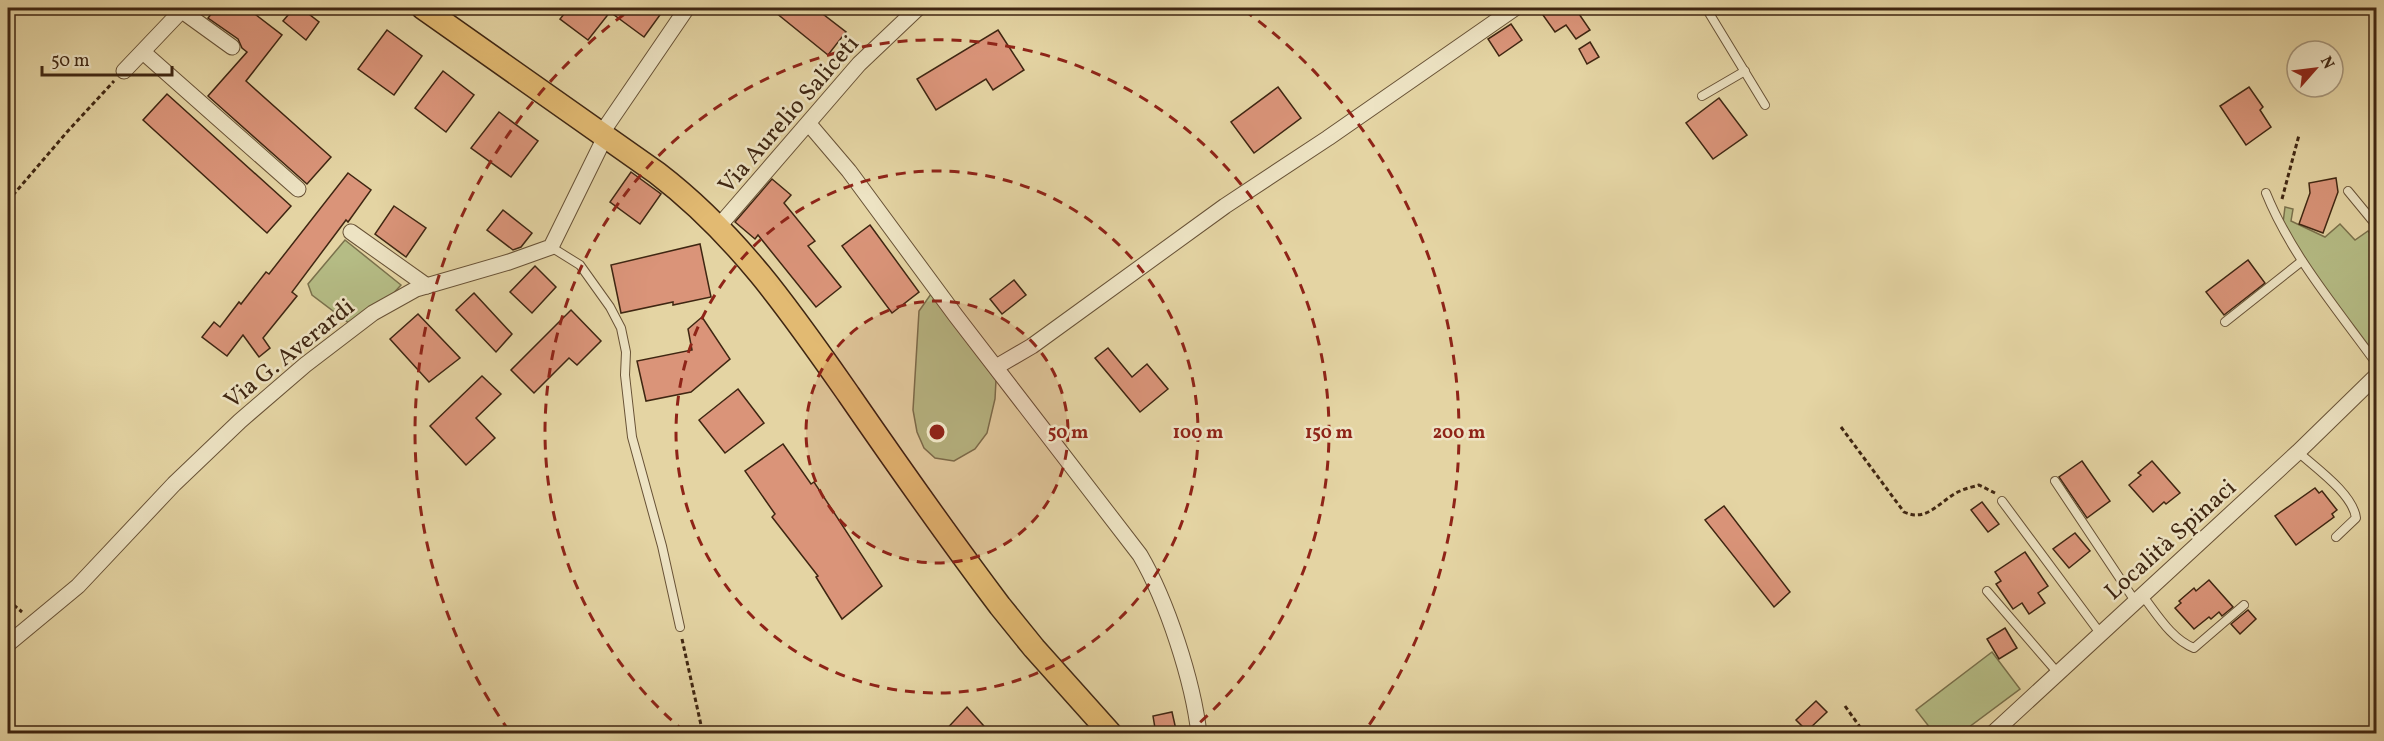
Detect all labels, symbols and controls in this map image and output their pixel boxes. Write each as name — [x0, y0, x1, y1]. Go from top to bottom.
street label: Via Aurelio Saliceti — [711, 29, 868, 202]
scale bar — [42, 39, 172, 77]
north arrow — [2285, 39, 2345, 99]
text: 50 m — [51, 49, 90, 74]
text: N — [2314, 53, 2339, 74]
street label: Via G. Averardi — [218, 291, 363, 418]
text: 50 m — [1048, 421, 1088, 446]
text: 100 m — [1173, 421, 1223, 446]
text: 150 m — [1305, 421, 1353, 446]
text: 200 m — [1433, 421, 1485, 446]
centre of rings — [927, 422, 947, 442]
street label: Località Spinaci — [2098, 472, 2245, 609]

